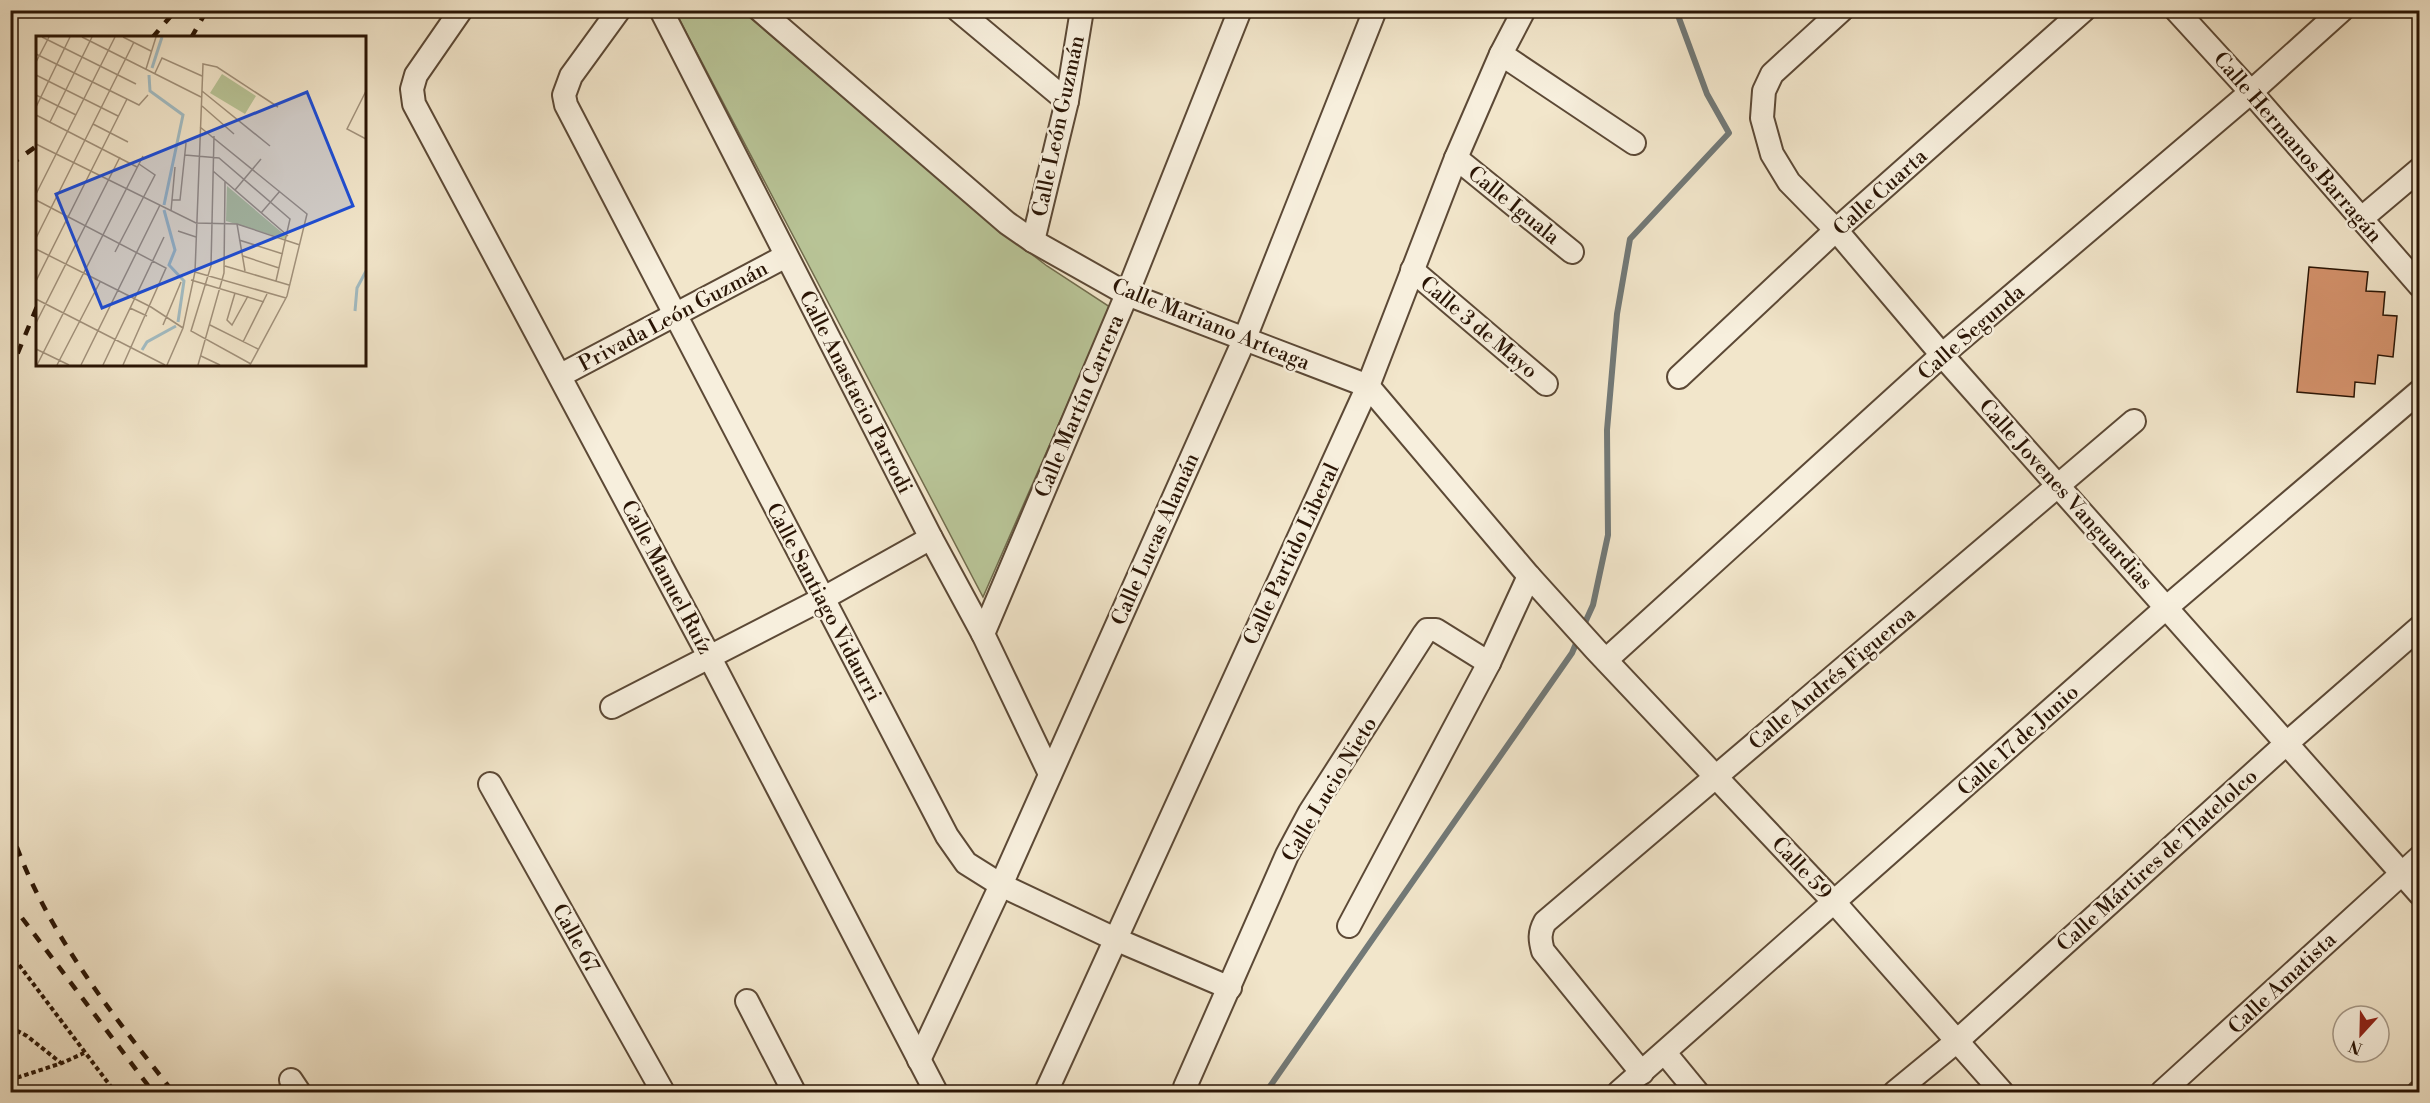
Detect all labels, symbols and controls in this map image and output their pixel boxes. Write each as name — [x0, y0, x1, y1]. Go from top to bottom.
street label: Calle León Guzmán — [1027, 33, 1091, 219]
inset map — [36, 36, 366, 366]
street label: Calle Hermanos Barragán — [2207, 47, 2388, 249]
street label: Calle Cuarta — [1828, 144, 1933, 242]
street label: Calle Iguala — [1462, 161, 1565, 251]
street label: Privada León Guzmán — [574, 256, 773, 378]
street label: Calle 3 de Mayo — [1414, 271, 1543, 385]
street label: Calle Mariano Arteaga — [1108, 273, 1314, 377]
street label: Calle Segunda — [1913, 279, 2031, 386]
street label: Calle Anastacio Parrodi — [793, 287, 918, 498]
street label: Calle Martín Carrera — [1030, 311, 1130, 502]
street label: Calle Jovenes Vanguardias — [1973, 394, 2158, 595]
street label: Calle Lucas Alamán — [1106, 449, 1206, 630]
street label: Calle Partido Liberal — [1238, 459, 1345, 649]
street label: Calle Manuel Ruíz — [615, 496, 718, 659]
street label: Calle Santiago Vidaurri — [760, 499, 886, 706]
street label: Calle Andrés Figueroa — [1744, 601, 1922, 756]
street label: Calle 17 de Junio — [1953, 679, 2085, 802]
street label: Calle Lucio Nieto — [1276, 712, 1383, 867]
street label: Calle Mártires de Tlatelolco — [2052, 764, 2263, 958]
street label: Calle 59 — [1766, 832, 1837, 906]
street label: Calle 67 — [546, 900, 605, 978]
street label: Calle Amatista — [2223, 927, 2342, 1040]
north arrow — [2331, 1004, 2391, 1064]
text: N — [2346, 1035, 2365, 1059]

